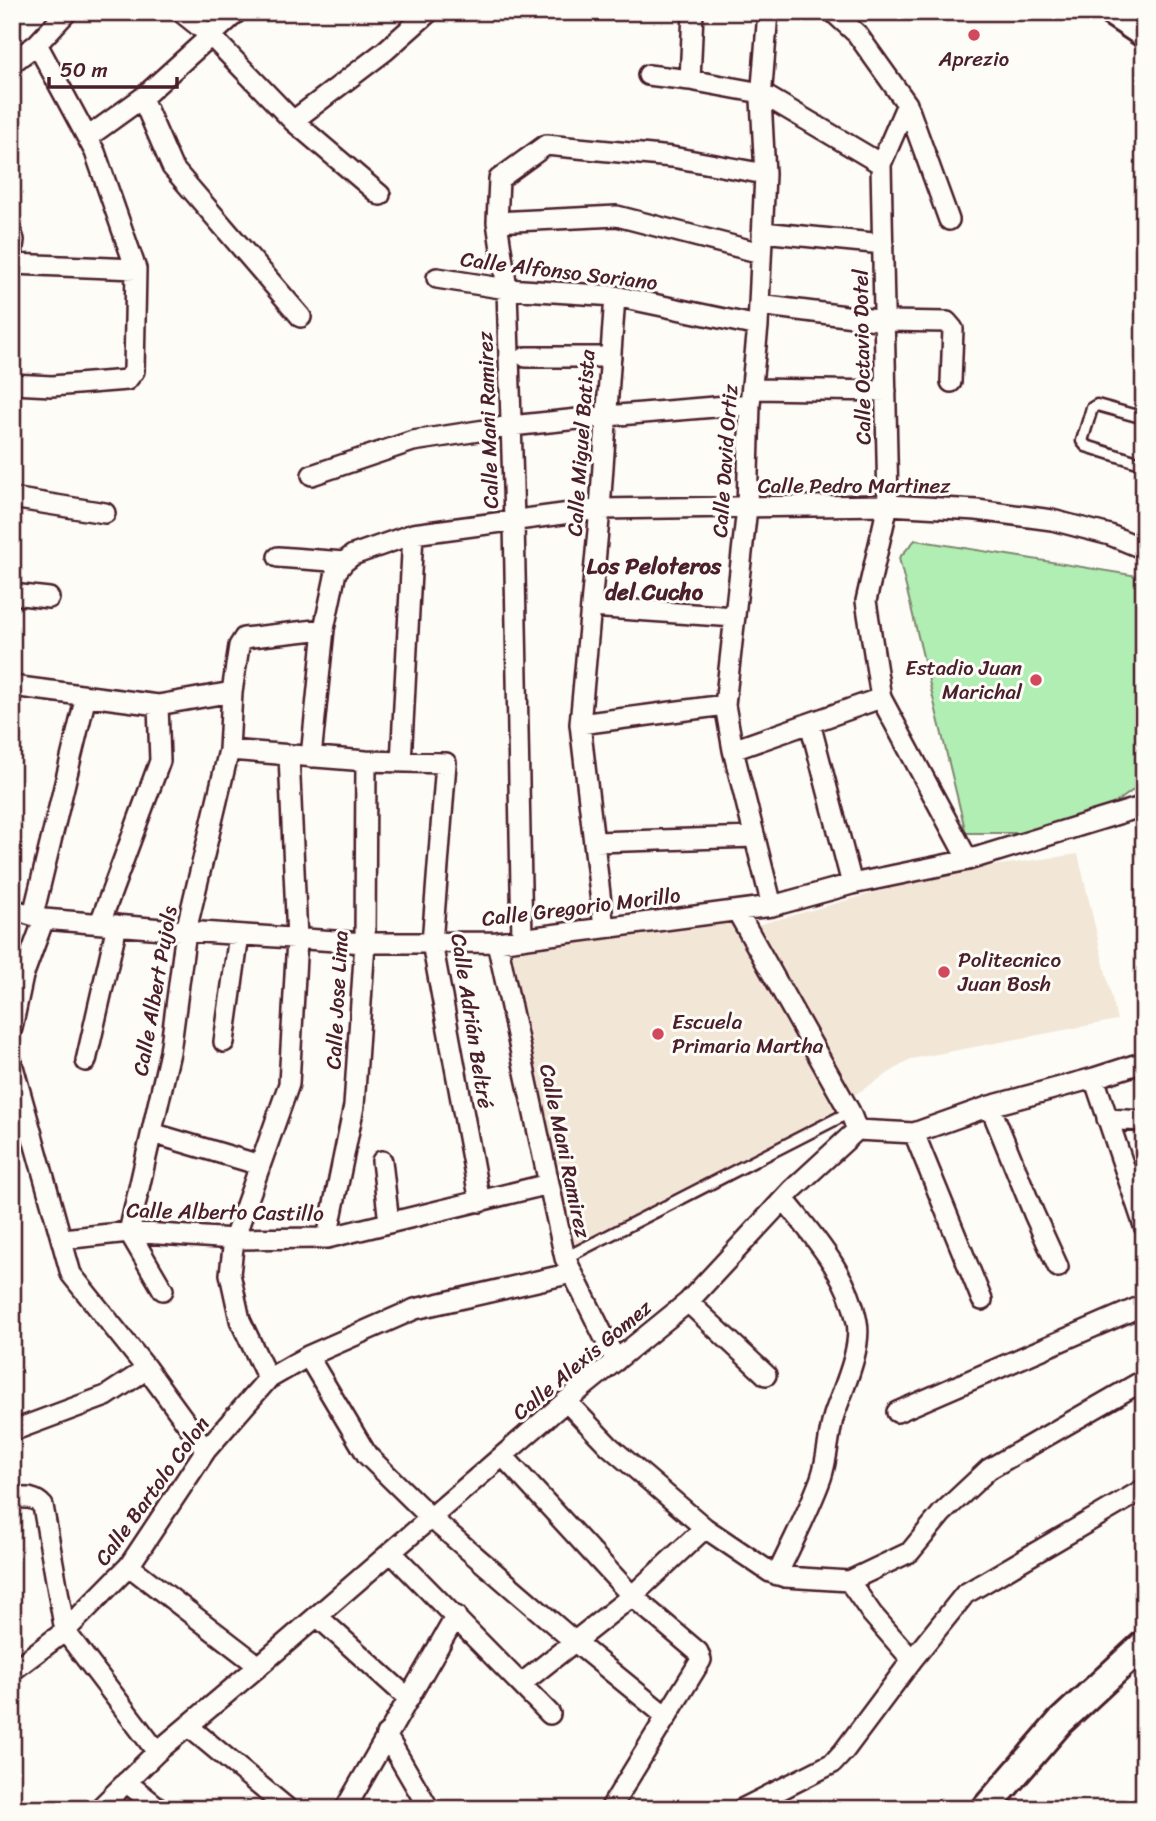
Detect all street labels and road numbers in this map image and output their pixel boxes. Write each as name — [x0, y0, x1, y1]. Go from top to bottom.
street label: Calle Alfonso Soriano — [458, 240, 660, 302]
street label: Calle Octavio Dotel — [841, 268, 883, 445]
street label: Calle Mani Ramirez — [466, 331, 510, 509]
street label: Calle Miguel Batista — [556, 348, 607, 538]
street label: Calle David Ortiz — [701, 382, 749, 539]
street label: Calle Pedro Martinez — [758, 467, 951, 505]
street label: Calle Gregorio Morillo — [480, 876, 682, 938]
street label: Calle Albert Pujols — [121, 903, 189, 1079]
street label: Calle Jose Lima — [314, 929, 360, 1070]
street label: Calle Adrián Beltré — [439, 931, 505, 1112]
street label: Calle Mani Ramirez — [528, 1060, 602, 1242]
street label: Calle Alberto Castillo — [126, 1191, 324, 1233]
street label: Calle Alexis Gomez — [503, 1289, 661, 1430]
street label: Calle Bartolo Colon — [84, 1408, 220, 1574]

